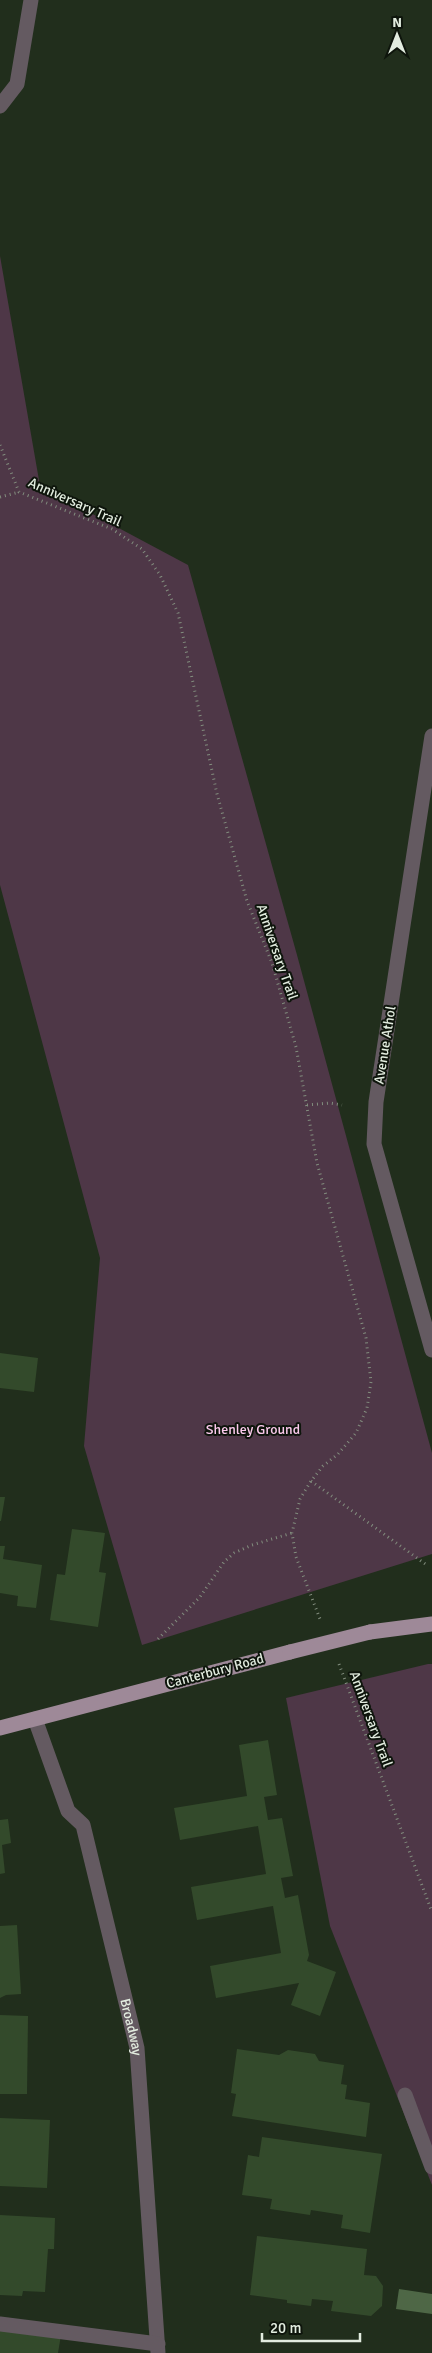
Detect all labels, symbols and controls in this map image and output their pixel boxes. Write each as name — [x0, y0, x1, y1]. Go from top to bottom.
north arrow — [372, 10, 422, 60]
text: N — [392, 14, 402, 31]
street label: Anniversary Trail — [26, 474, 124, 530]
street label: Anniversary Trail — [253, 902, 301, 1002]
street label: Avenue Athol — [370, 1005, 400, 1085]
park label: Shenley Ground — [206, 1421, 300, 1438]
street label: Canterbury Road — [164, 1650, 266, 1692]
street label: Anniversary Trail — [346, 1669, 396, 1769]
street label: Broadway — [117, 1997, 146, 2056]
scale bar — [262, 2310, 360, 2342]
text: 20 m — [270, 2319, 301, 2337]

